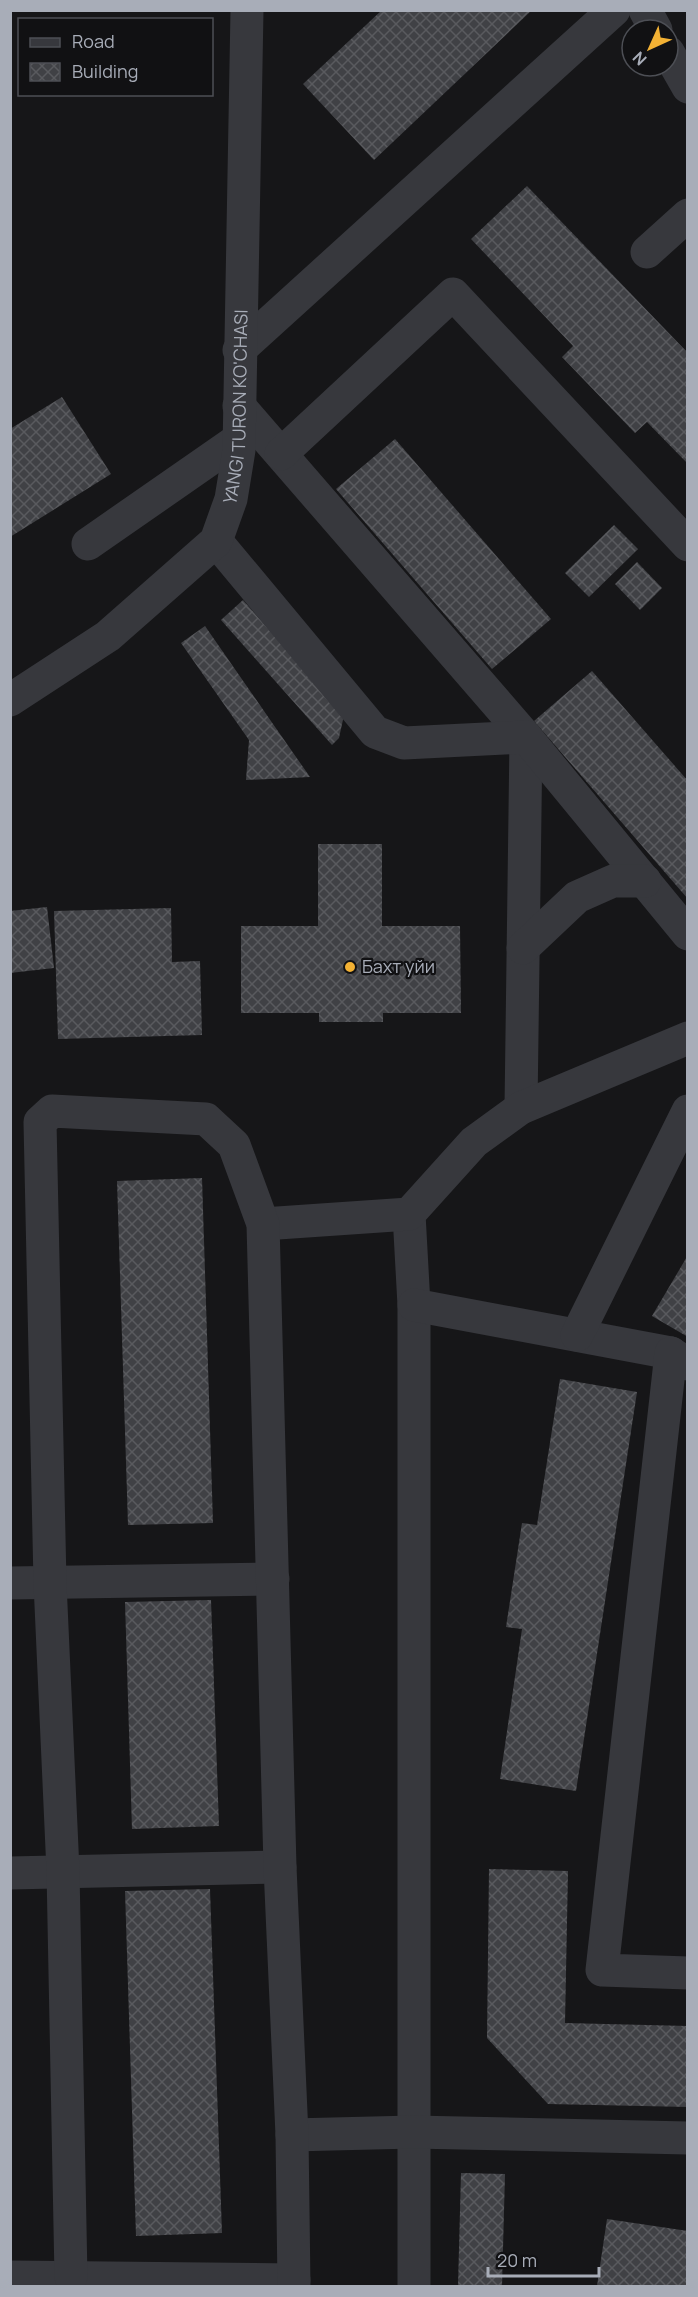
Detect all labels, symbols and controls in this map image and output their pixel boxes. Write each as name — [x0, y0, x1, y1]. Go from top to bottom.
legend — [18, 18, 213, 96]
north arrow — [620, 18, 680, 78]
text: Road — [72, 29, 115, 53]
text: N — [628, 47, 651, 70]
text: Building — [72, 59, 138, 83]
street label: YANGI TURON KO'CHASI — [217, 309, 253, 508]
place label: Бахт уйи — [362, 954, 435, 978]
marker: Бахт уйи — [343, 960, 357, 974]
scale bar — [488, 2240, 599, 2278]
text: 20 m — [497, 2248, 537, 2272]

